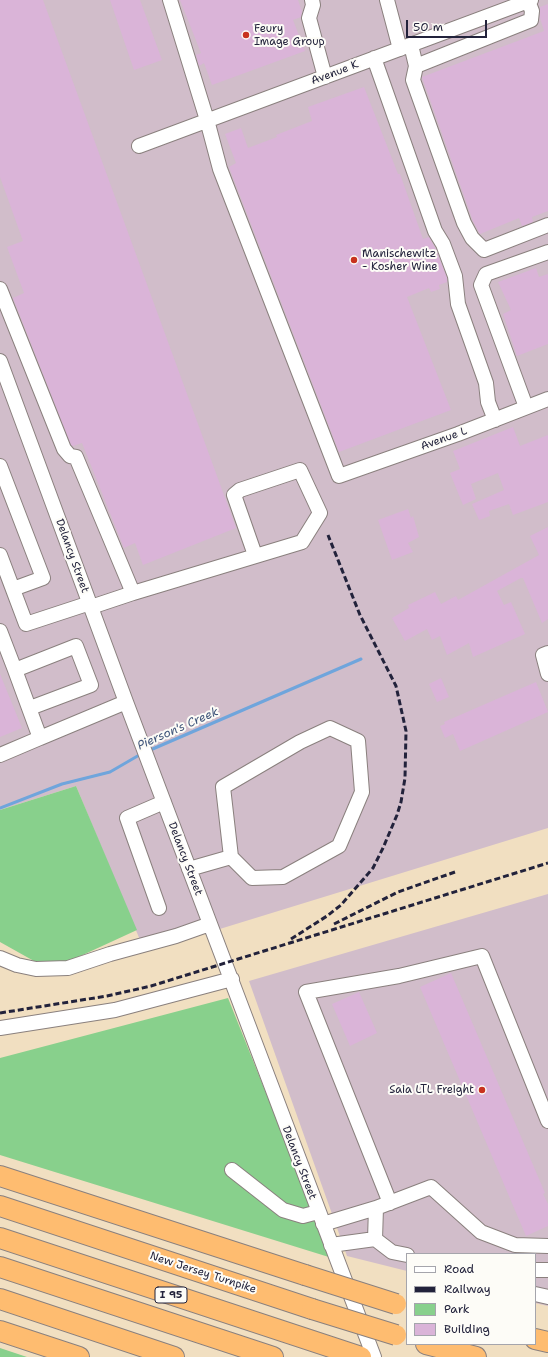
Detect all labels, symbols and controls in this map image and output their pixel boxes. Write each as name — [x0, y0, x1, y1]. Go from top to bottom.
scale bar — [408, 12, 489, 38]
text: 50 m — [413, 19, 443, 35]
place label: Feury Image Group — [254, 22, 325, 48]
marker: Feury Image Group — [241, 30, 251, 40]
street label: Avenue K — [309, 58, 361, 88]
place label: Manischewitz - Kosher Wine — [362, 247, 438, 273]
marker: Manischewitz - Kosher Wine — [349, 255, 359, 265]
street label: Avenue L — [419, 424, 469, 454]
street label: Delancy Street — [53, 517, 91, 595]
water label: Pierson's Creek — [135, 705, 221, 753]
street label: Delancy Street — [165, 820, 205, 898]
place label: Saia LTL Freight — [389, 1083, 474, 1097]
marker: Saia LTL Freight — [477, 1085, 487, 1095]
street label: Delancy Street — [279, 1124, 319, 1202]
street label: New Jersey Turnpike — [148, 1250, 258, 1296]
legend — [406, 1253, 536, 1345]
text: Road — [444, 1261, 474, 1277]
text: Railway — [444, 1281, 491, 1297]
road number: I 95 — [155, 1287, 187, 1303]
text: Park — [444, 1301, 470, 1317]
text: Building — [444, 1321, 490, 1337]

